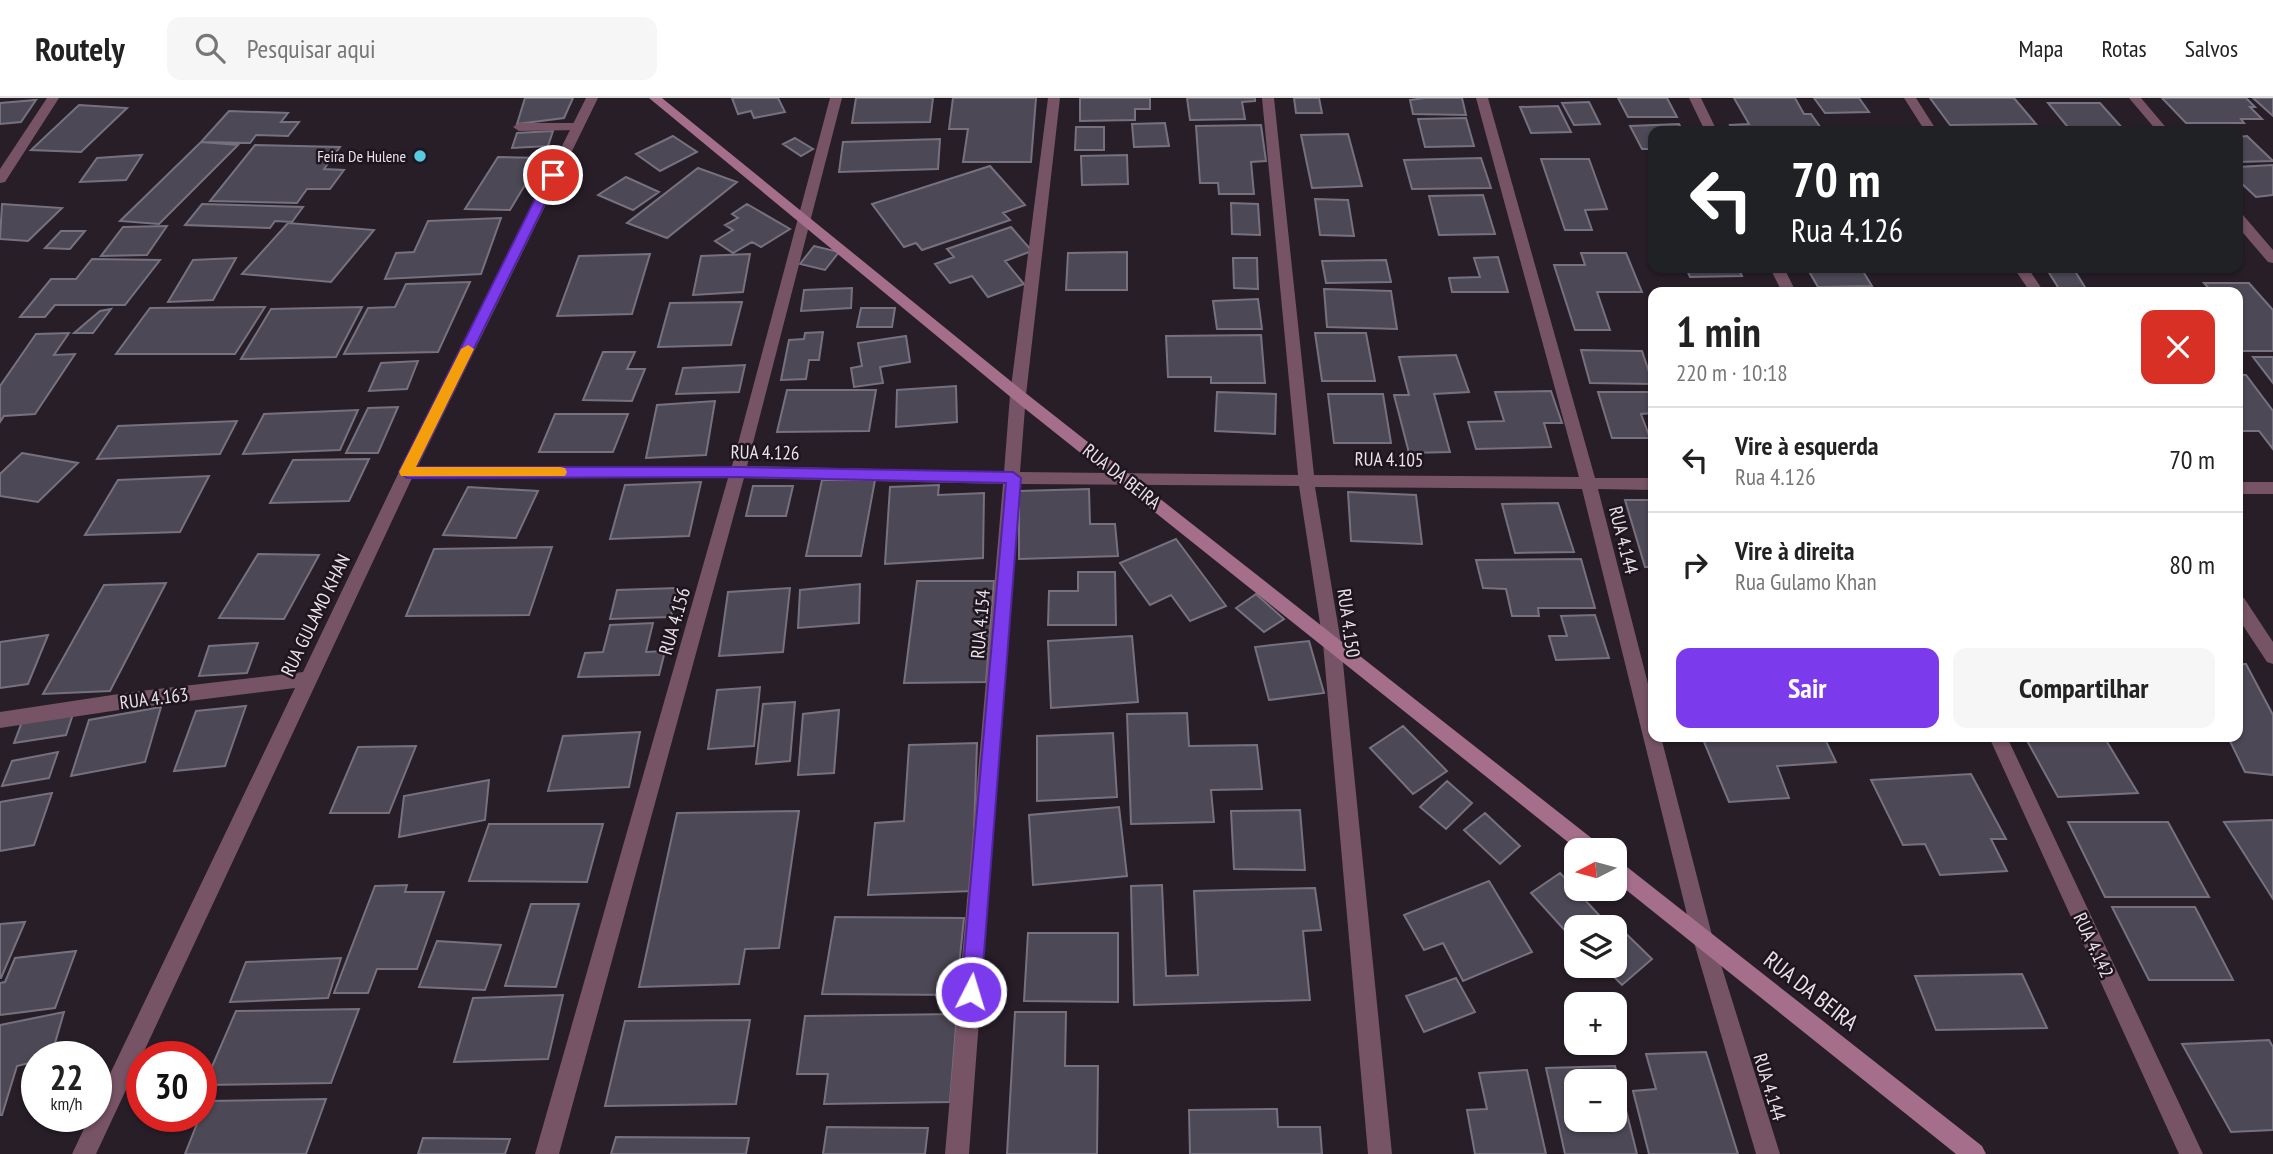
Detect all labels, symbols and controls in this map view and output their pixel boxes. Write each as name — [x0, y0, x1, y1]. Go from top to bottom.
search box — [167, 17, 657, 80]
text: Routely — [35, 27, 125, 70]
icon: search — [191, 29, 229, 67]
text: Pesquisar aqui — [247, 32, 376, 65]
text: Mapa — [2019, 33, 2063, 64]
text: Rotas — [2101, 33, 2147, 64]
text: Salvos — [2185, 33, 2238, 64]
pin — [523, 145, 583, 205]
place label: Feira De Hulene — [317, 146, 406, 166]
text: 70 m — [1791, 147, 1880, 211]
marker: Feira De Hulene — [412, 148, 428, 164]
icon: left — [1676, 154, 1767, 245]
icon: arrive — [534, 156, 572, 194]
text: Rua 4.126 — [1791, 209, 1903, 251]
text: 1 min — [1676, 304, 1761, 359]
button: close — [2141, 310, 2215, 384]
text: 220 m · 10:18 — [1676, 358, 1788, 387]
text: Vire à esquerda — [1735, 429, 1878, 462]
street label: RUA DA BEIRA — [1078, 438, 1166, 514]
street label: RUA 4.126 — [730, 439, 800, 465]
icon: left — [1676, 441, 1714, 479]
text: 70 m — [2169, 443, 2215, 476]
street label: RUA 4.105 — [1354, 446, 1424, 472]
text: Rua 4.126 — [1735, 462, 1816, 491]
street label: RUA 4.144 — [1604, 504, 1644, 577]
text: Vire à direita — [1735, 534, 1854, 567]
icon: right — [1676, 546, 1714, 584]
text: 80 m — [2169, 548, 2215, 581]
street label: RUA GULAMO KHAN — [275, 550, 355, 680]
text: Rua Gulamo Khan — [1735, 567, 1877, 596]
street label: RUA 4.156 — [653, 585, 695, 657]
street label: RUA 4.150 — [1332, 587, 1366, 659]
street label: RUA 4.154 — [965, 588, 995, 659]
button: Sair — [1676, 648, 1939, 728]
button: Compartilhar — [1953, 648, 2215, 728]
street label: RUA 4.163 — [118, 682, 190, 714]
north arrow — [1564, 838, 1628, 901]
map controls — [1564, 838, 1627, 1132]
street label: RUA 4.142 — [2069, 909, 2119, 981]
button: layers — [1564, 915, 1627, 978]
street label: RUA DA BEIRA — [1758, 945, 1864, 1037]
position arrow — [934, 955, 1008, 1029]
button: + — [1564, 992, 1627, 1055]
speed limit sign: 30 — [126, 1041, 217, 1132]
street label: RUA 4.144 — [1748, 1050, 1792, 1124]
text: 22 — [50, 1054, 83, 1100]
button: − — [1564, 1069, 1627, 1132]
text: km/h — [51, 1092, 82, 1115]

